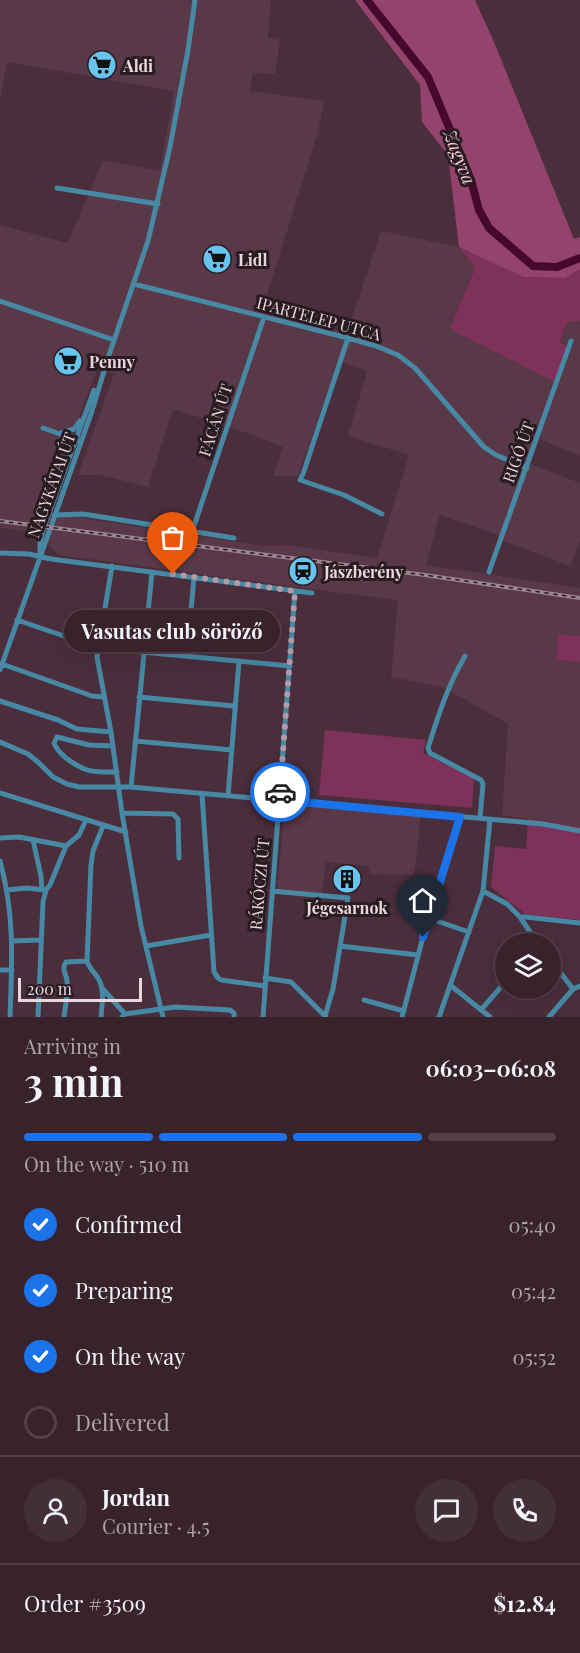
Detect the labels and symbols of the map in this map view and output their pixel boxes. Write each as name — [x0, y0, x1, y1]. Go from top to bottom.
supermarket icon: Aldi — [86, 49, 118, 81]
place label: Aldi — [122, 55, 153, 76]
water label: Zagyva — [438, 125, 482, 188]
supermarket icon: Lidl — [201, 243, 233, 275]
place label: Lidl — [238, 249, 267, 270]
street label: IPARTELEP UTCA — [255, 291, 384, 345]
supermarket icon: Penny — [52, 345, 84, 377]
place label: Penny — [89, 351, 135, 372]
street label: FÁCÁN ÚT — [193, 381, 237, 459]
street label: RIGÓ ÚT — [497, 418, 539, 485]
street label: NAGYKÁTAI ÚT — [22, 429, 80, 541]
pin — [147, 512, 198, 574]
station icon: Jászberény — [287, 555, 319, 587]
place label: Jászberény — [323, 561, 404, 582]
callout: Vasutas club söröző — [65, 610, 281, 652]
courier — [250, 762, 310, 822]
street label: RÁKÓCZI ÚT — [245, 837, 273, 931]
building icon: Jégcsarnok — [331, 863, 363, 895]
pin — [397, 875, 448, 937]
place label: Jégcsarnok — [305, 897, 388, 918]
scale bar — [18, 975, 142, 1002]

